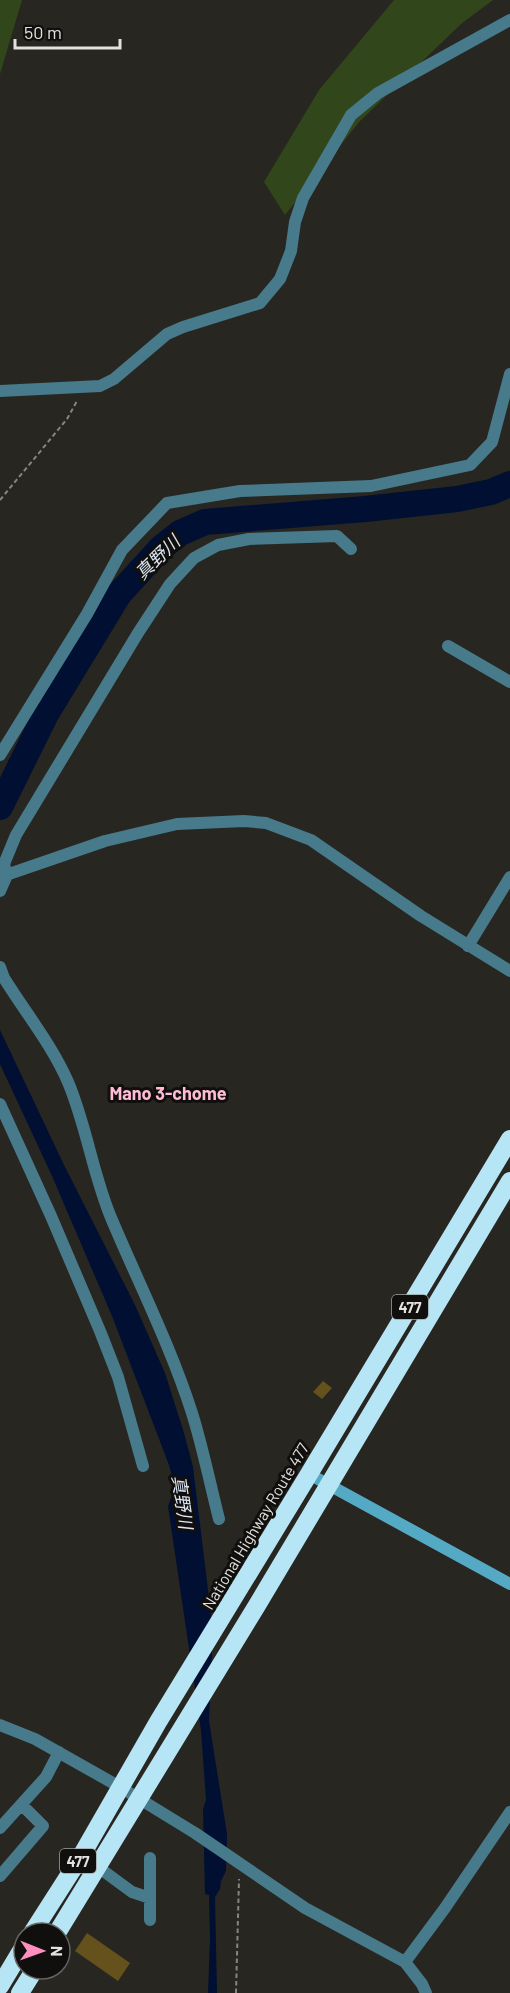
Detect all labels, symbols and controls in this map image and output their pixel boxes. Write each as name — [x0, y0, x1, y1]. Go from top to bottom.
scale bar — [15, 12, 120, 50]
text: 50 m — [24, 21, 62, 43]
water label: 真野川 — [130, 529, 186, 584]
district label: Mano 3-chome — [109, 1082, 227, 1104]
road number: 477 — [392, 1295, 428, 1319]
street label: National Highway Route 477 — [198, 1439, 312, 1613]
water label: 真野川 — [168, 1474, 198, 1532]
road number: 477 — [60, 1849, 96, 1873]
north arrow — [12, 1921, 72, 1981]
text: N — [48, 1946, 67, 1957]

